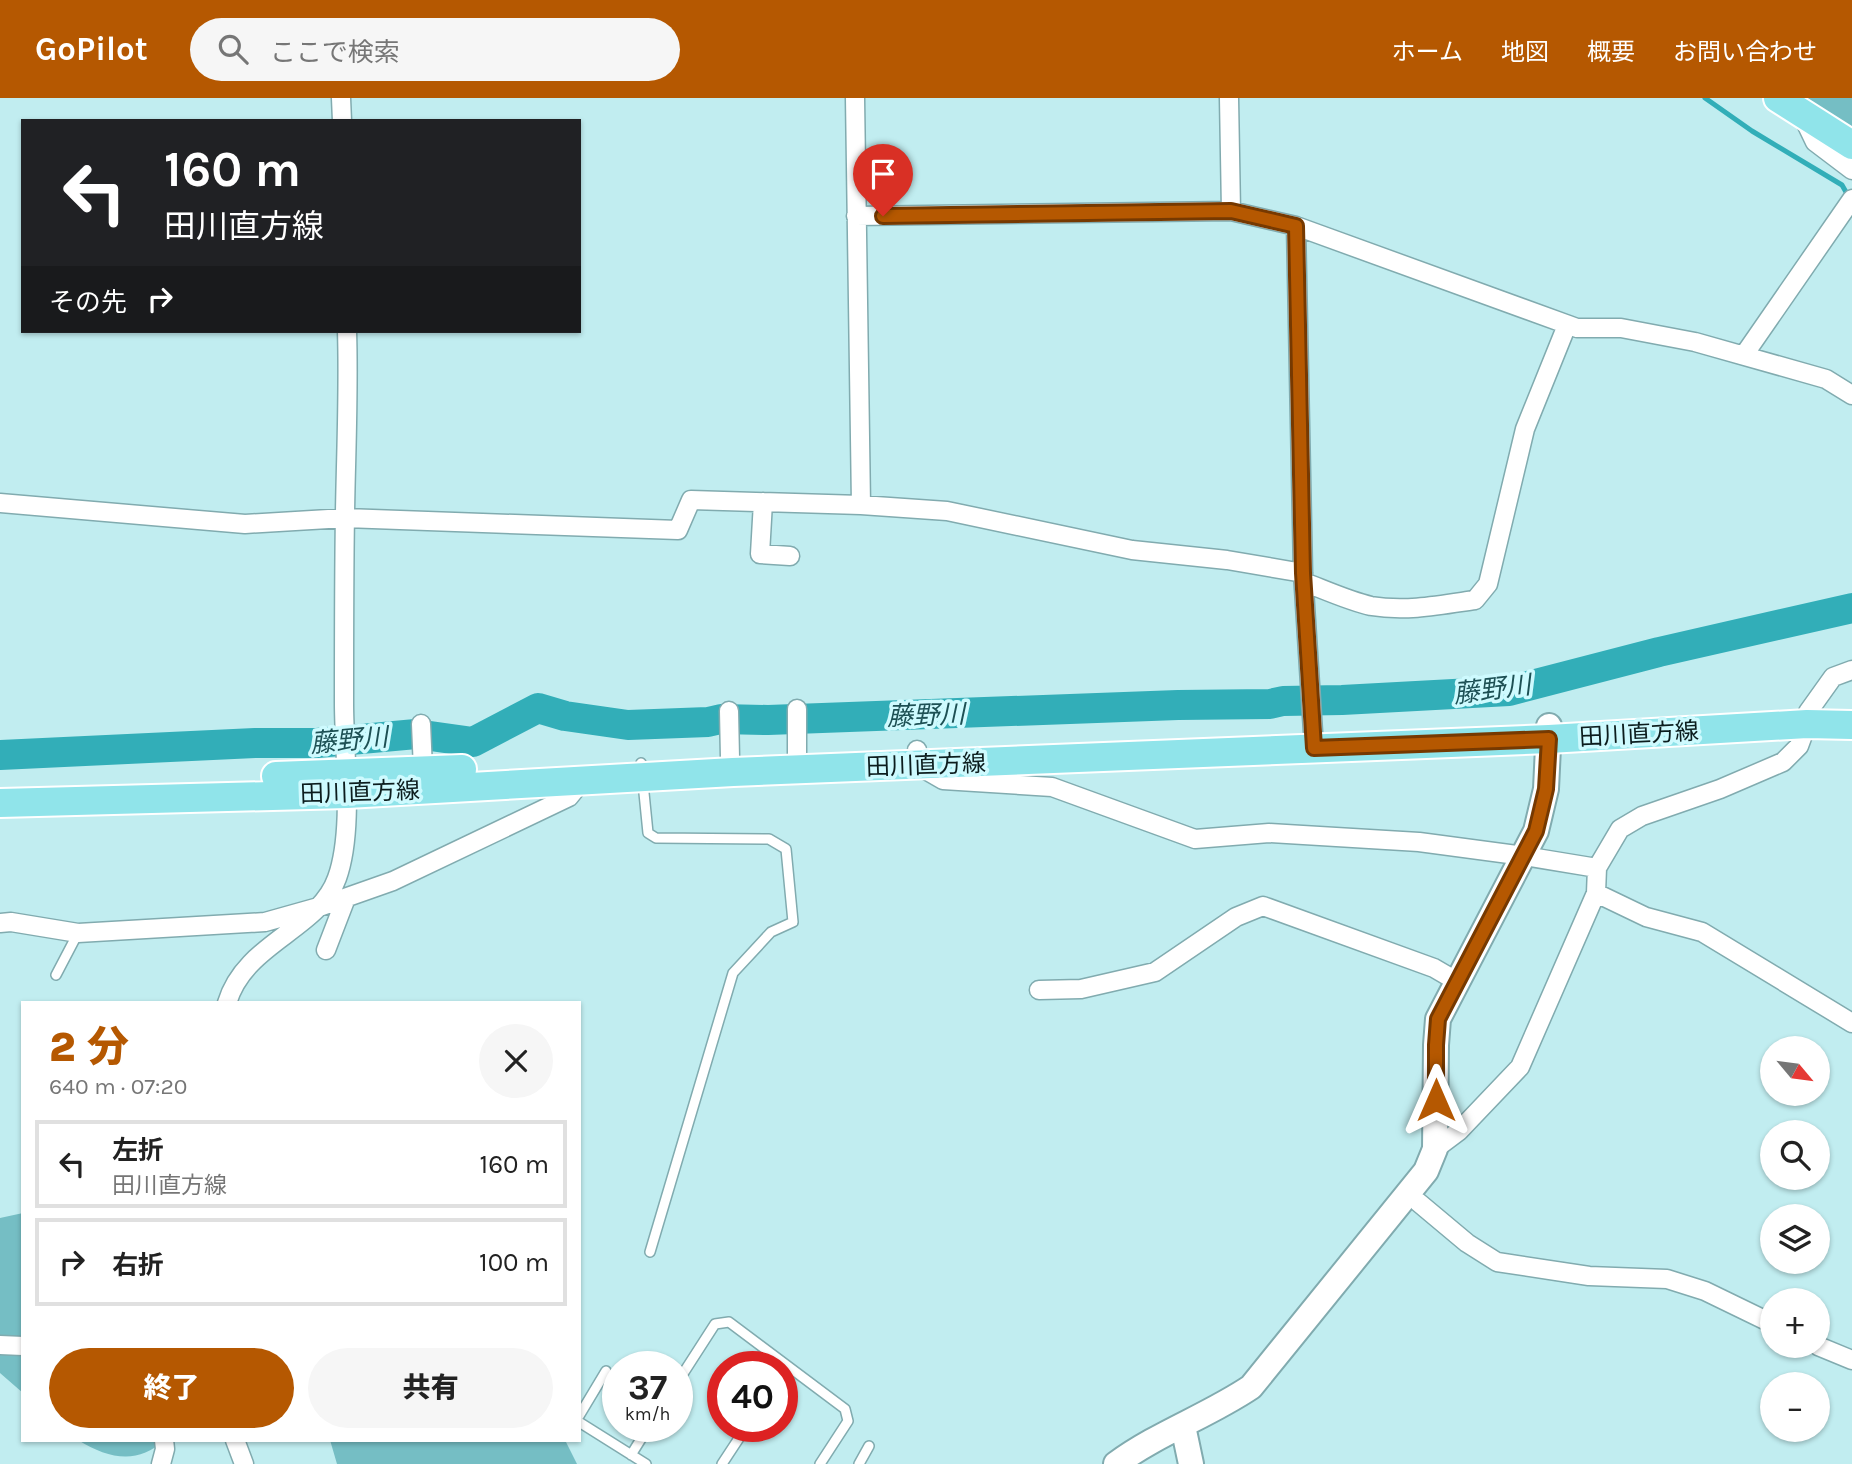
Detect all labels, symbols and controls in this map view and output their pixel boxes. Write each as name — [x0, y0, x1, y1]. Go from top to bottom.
search box — [190, 18, 680, 81]
text: GoPilot — [35, 30, 148, 68]
icon: search — [214, 30, 252, 68]
text: ここで検索 — [270, 37, 400, 68]
text: ホーム — [1392, 38, 1463, 66]
text: 地図 — [1501, 38, 1549, 66]
text: 概要 — [1587, 38, 1635, 66]
text: お問い合わせ — [1673, 38, 1817, 66]
text: 160 m — [164, 141, 301, 198]
pin — [853, 144, 913, 216]
icon: left — [49, 147, 140, 238]
icon: arrive — [864, 155, 902, 193]
text: 田川直方線 — [164, 208, 324, 245]
icon: right — [141, 280, 179, 318]
text: その先 — [49, 287, 127, 318]
water label: 藤野川 — [1451, 669, 1536, 710]
water label: 藤野川 — [886, 699, 969, 732]
street label: 田川直方線 — [1578, 717, 1700, 751]
water label: 藤野川 — [309, 721, 392, 759]
street label: 田川直方線 — [866, 749, 986, 781]
street label: 田川直方線 — [300, 776, 420, 808]
text: 2 分 — [49, 1022, 129, 1072]
button: close — [479, 1024, 553, 1098]
north arrow — [1760, 1036, 1830, 1106]
map controls — [1760, 1036, 1830, 1442]
position arrow — [1399, 1063, 1473, 1137]
text: 640 m · 07:20 — [49, 1073, 187, 1100]
button: search — [1760, 1120, 1830, 1190]
text: 左折 — [112, 1135, 164, 1166]
icon: left — [53, 1145, 91, 1183]
text: 160 m — [480, 1149, 549, 1180]
text: 田川直方線 — [112, 1172, 227, 1199]
button: layers — [1760, 1204, 1830, 1274]
icon: right — [53, 1243, 91, 1281]
text: 100 m — [479, 1247, 549, 1278]
text: 右折 — [112, 1250, 164, 1281]
button: + — [1760, 1288, 1830, 1358]
button: 終了 — [49, 1348, 294, 1428]
button: 共有 — [308, 1348, 553, 1428]
speed limit sign: 40 — [707, 1351, 798, 1442]
text: 37 — [628, 1367, 667, 1408]
button: − — [1760, 1372, 1830, 1442]
text: km/h — [625, 1403, 670, 1425]

